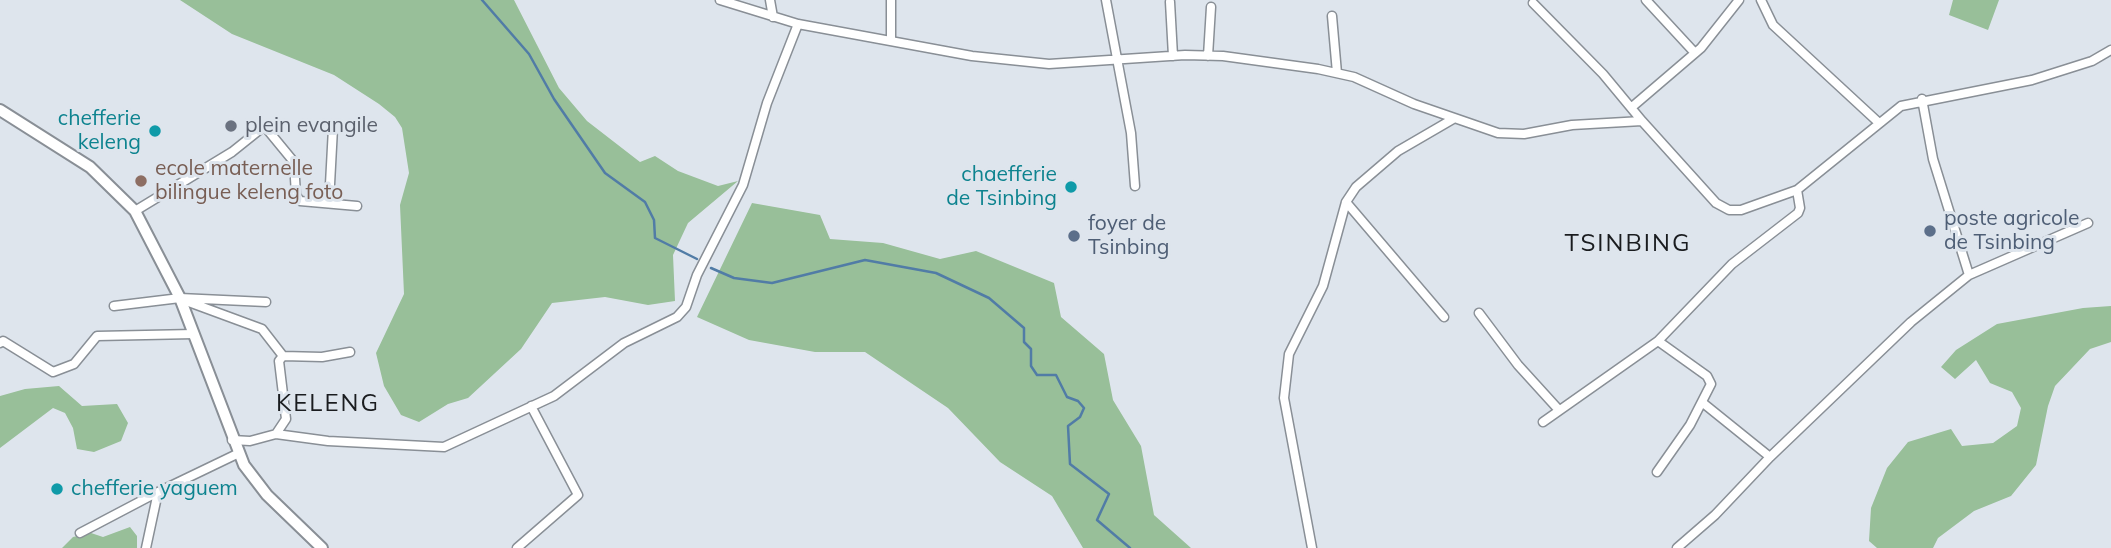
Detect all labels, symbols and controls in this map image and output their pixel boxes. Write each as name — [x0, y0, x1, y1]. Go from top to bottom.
place label: chefferie keleng — [58, 106, 141, 156]
place label: plein evangile — [245, 113, 378, 139]
marker: plein evangile — [223, 118, 239, 134]
marker: chefferie keleng — [147, 123, 163, 139]
place label: ecole maternelle bilingue keleng foto — [155, 156, 343, 206]
place label: chaefferie de Tsinbing — [946, 162, 1057, 212]
marker: ecole maternelle bilingue keleng foto — [133, 173, 149, 189]
marker: chaefferie de Tsinbing — [1063, 179, 1079, 195]
place label: poste agricole de Tsinbing — [1944, 206, 2080, 256]
place label: foyer de Tsinbing — [1088, 211, 1169, 261]
marker: poste agricole de Tsinbing — [1922, 223, 1938, 239]
marker: foyer de Tsinbing — [1066, 228, 1082, 244]
district label: TSINBING — [1565, 230, 1691, 258]
district label: KELENG — [277, 390, 379, 418]
place label: chefferie yaguem — [71, 476, 238, 502]
marker: chefferie yaguem — [49, 481, 65, 497]

